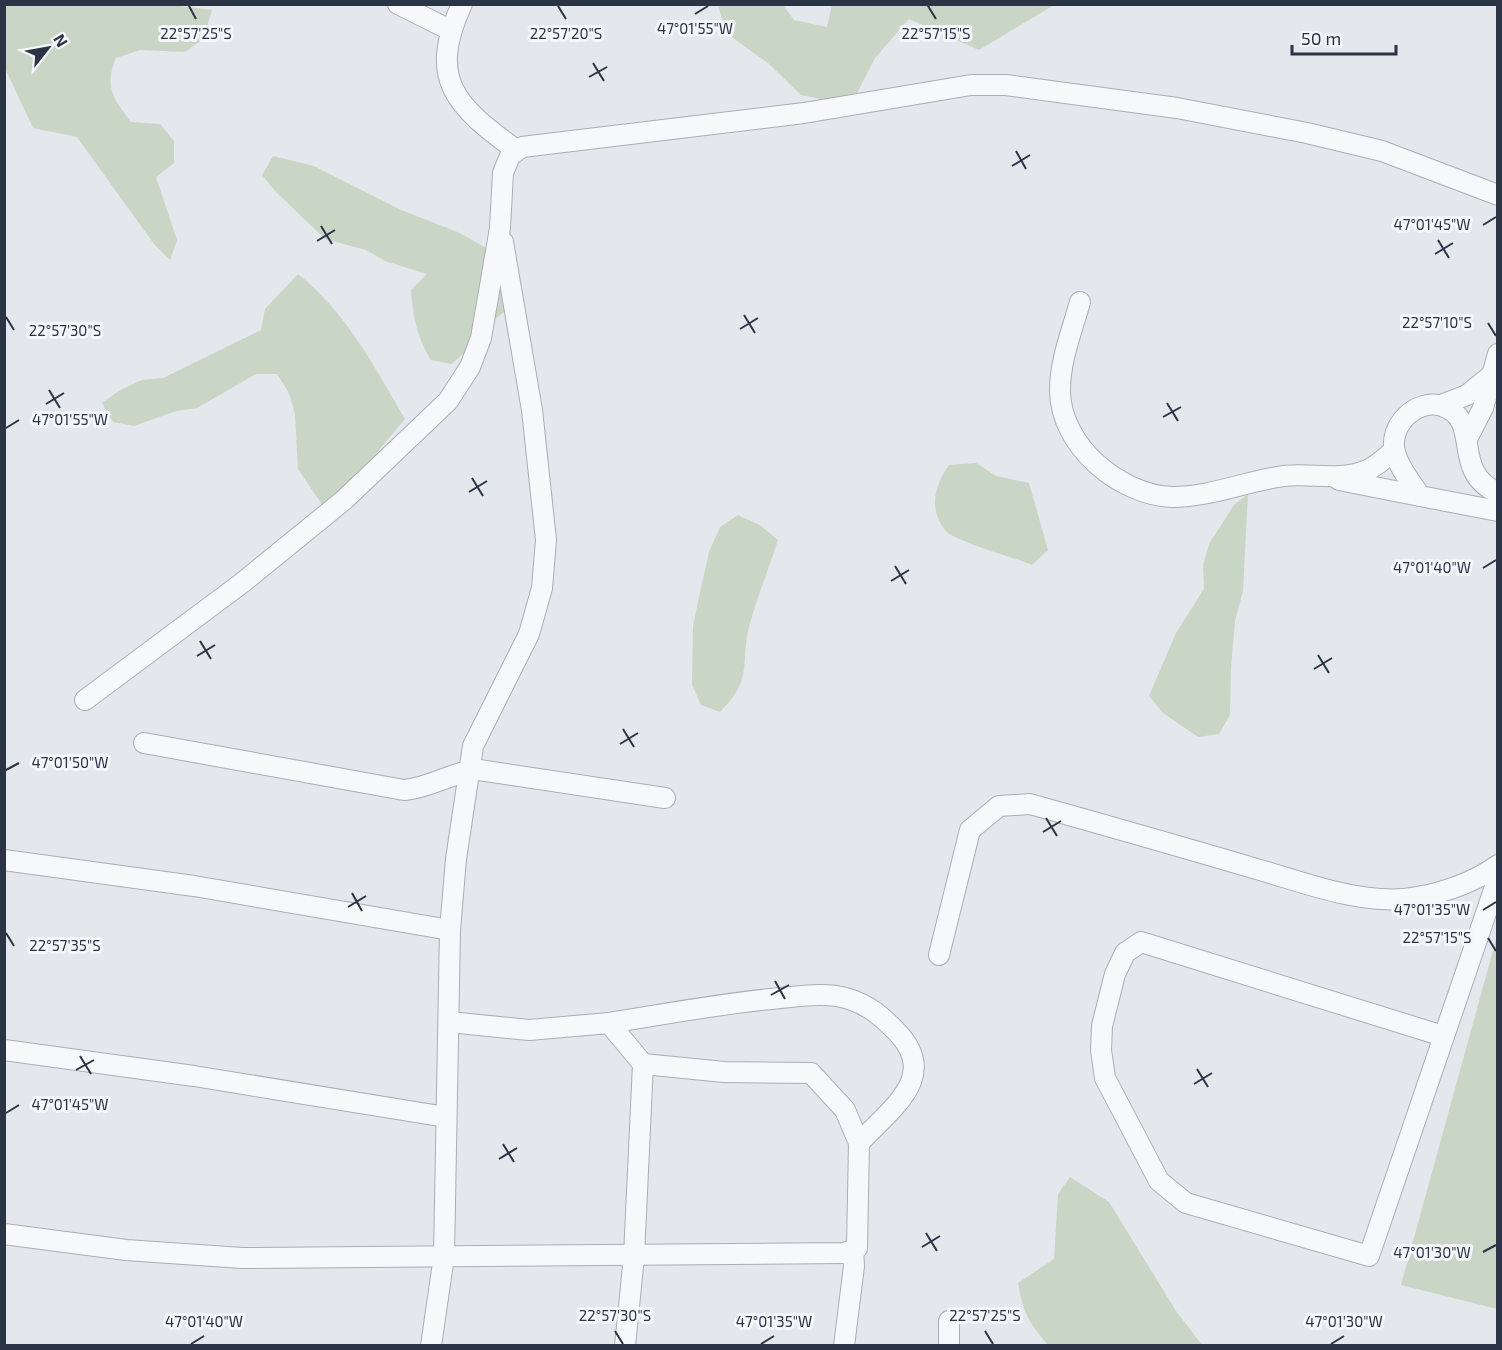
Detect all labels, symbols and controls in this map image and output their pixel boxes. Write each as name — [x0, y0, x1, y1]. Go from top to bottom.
north arrow — [18, 18, 78, 78]
scale bar — [1292, 18, 1396, 56]
text: 47°01'55"W — [657, 19, 733, 37]
text: 22°57'25"S — [160, 24, 232, 42]
text: 22°57'20"S — [530, 24, 602, 42]
text: 22°57'15"S — [902, 24, 970, 42]
text: 50 m — [1301, 27, 1341, 49]
text: N — [50, 30, 72, 50]
text: 47°01'45"W — [1394, 215, 1470, 233]
text: 22°57'10"S — [1402, 313, 1472, 331]
text: 22°57'30"S — [29, 321, 101, 339]
text: 47°01'55"W — [32, 410, 108, 428]
text: 47°01'40"W — [1393, 558, 1471, 576]
text: 47°01'50"W — [31, 753, 109, 771]
text: 47°01'35"W — [1394, 900, 1470, 918]
text: 22°57'15"S — [1403, 928, 1471, 946]
text: 22°57'35"S — [29, 936, 101, 954]
text: 47°01'45"W — [32, 1095, 108, 1113]
text: 47°01'30"W — [1393, 1243, 1471, 1261]
text: 22°57'30"S — [579, 1306, 651, 1324]
text: 22°57'25"S — [949, 1306, 1021, 1324]
text: 47°01'40"W — [165, 1312, 243, 1330]
text: 47°01'35"W — [736, 1312, 812, 1330]
text: 47°01'30"W — [1305, 1312, 1383, 1330]

